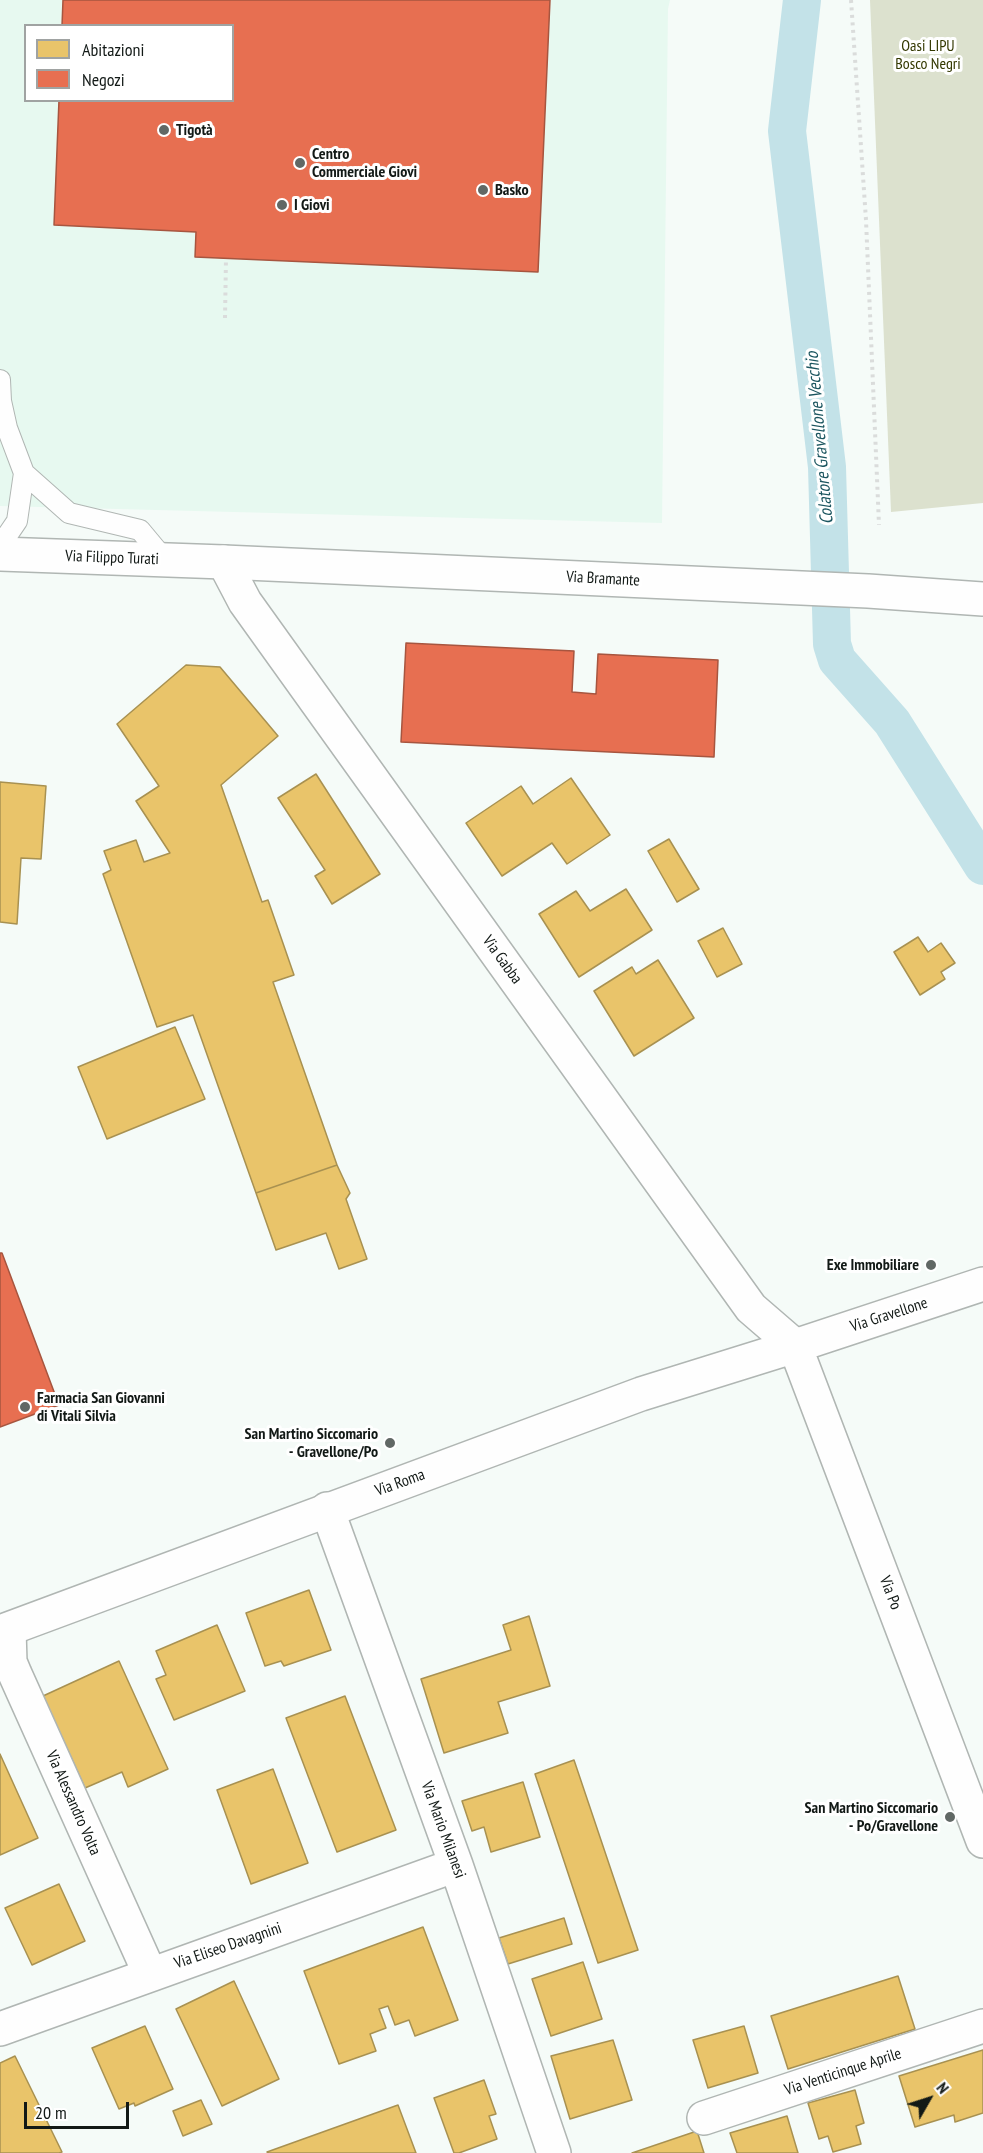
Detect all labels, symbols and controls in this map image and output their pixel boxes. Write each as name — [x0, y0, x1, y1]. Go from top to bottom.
legend — [24, 24, 234, 102]
park label: Oasi LIPU Bosco Negri — [895, 36, 961, 74]
text: Abitazioni — [82, 38, 144, 61]
text: Negozi — [82, 68, 125, 91]
place label: Tigotà — [176, 120, 213, 140]
marker: Tigotà — [157, 123, 171, 137]
place label: Centro Commerciale Giovi — [312, 144, 417, 182]
marker: Centro Commerciale Giovi — [293, 156, 307, 170]
place label: Basko — [495, 180, 529, 200]
marker: Basko — [476, 183, 490, 197]
place label: I Giovi — [294, 195, 330, 215]
marker: I Giovi — [275, 198, 289, 212]
water label: Colatore Gravellone Vecchio — [802, 351, 838, 525]
street label: Via Filippo Turati — [65, 547, 159, 569]
street label: Via Bramante — [566, 567, 640, 591]
street label: Via Gabba — [478, 932, 526, 988]
place label: Exe Immobiliare — [827, 1255, 919, 1275]
marker: Exe Immobiliare — [924, 1258, 938, 1272]
street label: Via Gravellone — [848, 1293, 930, 1337]
place label: Farmacia San Giovanni di Vitali Silvia — [37, 1388, 165, 1426]
marker: Farmacia San Giovanni di Vitali Silvia — [18, 1400, 32, 1414]
place label: San Martino Siccomario - Gravellone/Po — [245, 1424, 378, 1462]
marker: San Martino Siccomario - Gravellone/Po — [383, 1436, 397, 1450]
street label: Via Roma — [373, 1465, 427, 1501]
street label: Via Po — [875, 1574, 905, 1612]
street label: Via Alessandro Volta — [41, 1748, 105, 1858]
street label: Via Mario Milanesi — [417, 1779, 469, 1881]
place label: San Martino Siccomario - Po/Gravellone — [805, 1798, 938, 1836]
marker: San Martino Siccomario - Po/Gravellone — [943, 1810, 957, 1824]
street label: Via Eliseo Davagnini — [172, 1919, 284, 1973]
street label: Via Venticinque Aprile — [782, 2044, 904, 2100]
north arrow — [899, 2069, 959, 2129]
text: N — [932, 2078, 953, 2097]
scale bar — [27, 2090, 132, 2128]
text: 20 m — [35, 2101, 67, 2124]

